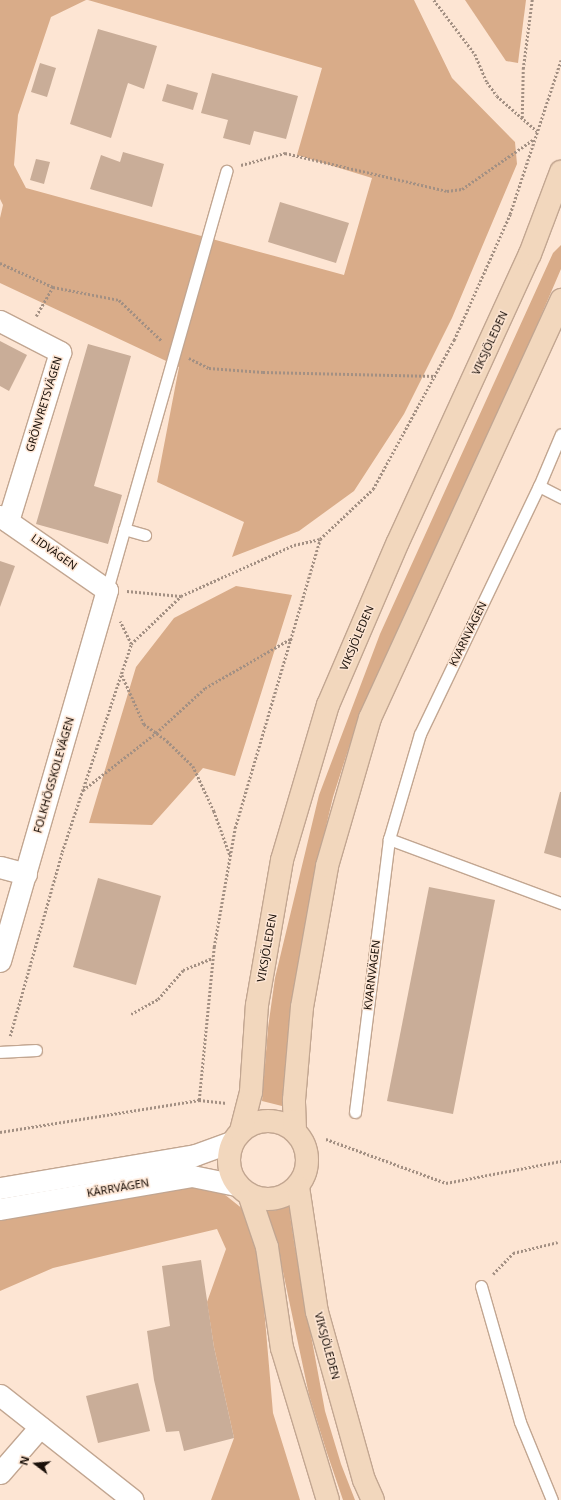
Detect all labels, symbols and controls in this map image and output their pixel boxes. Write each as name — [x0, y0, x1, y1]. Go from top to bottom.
street label: VIKSJÖLEDEN — [469, 309, 511, 377]
street label: GRÖNVRETSVÄGEN — [23, 355, 65, 453]
street label: LIDVÄGEN — [29, 531, 79, 573]
street label: KVARNVÄGEN — [447, 599, 489, 669]
street label: VIKSJÖLEDEN — [337, 604, 377, 672]
street label: FOLKHÖGSKOLEVÄGEN — [31, 715, 77, 835]
street label: VIKSJÖLEDEN — [254, 913, 280, 983]
street label: KVARNVÄGEN — [361, 939, 383, 1011]
street label: KÄRRVÄGEN — [86, 1176, 150, 1200]
street label: VIKSJÖLEDEN — [312, 1311, 342, 1381]
north arrow — [16, 1444, 56, 1484]
text: N — [16, 1454, 32, 1467]

